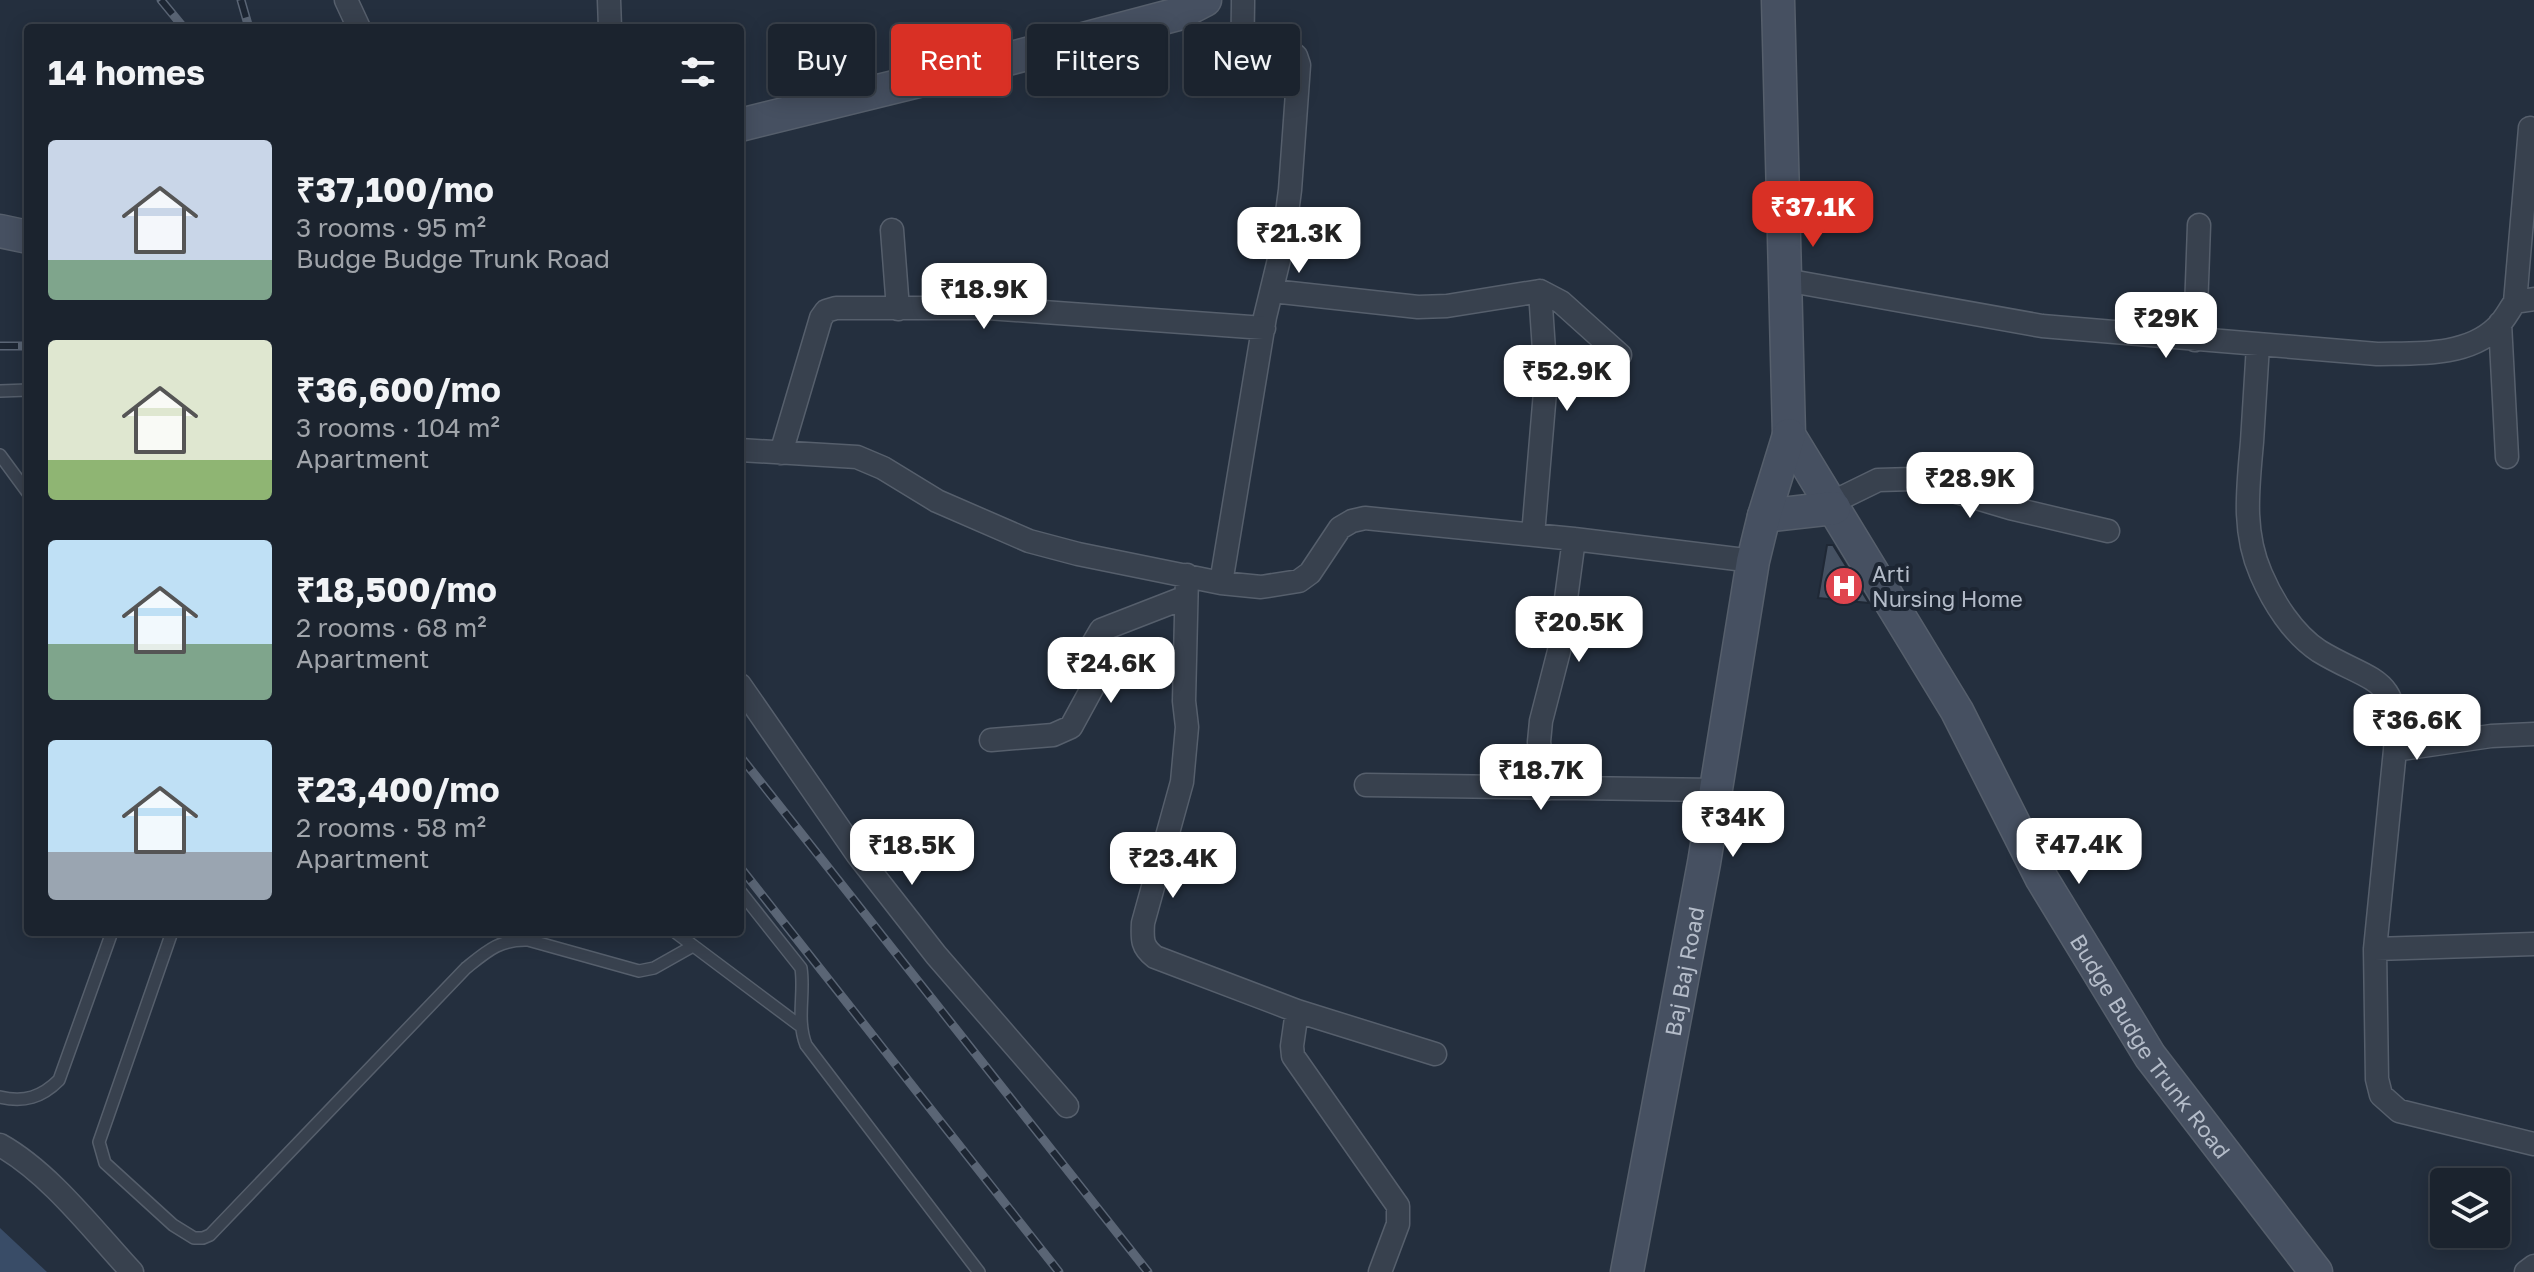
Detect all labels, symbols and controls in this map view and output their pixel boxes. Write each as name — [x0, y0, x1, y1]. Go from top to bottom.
chip: Buy — [768, 24, 875, 96]
chip: Rent — [891, 24, 1011, 96]
chip: Filters — [1027, 24, 1168, 96]
chip: New — [1184, 24, 1300, 96]
icon: filters — [676, 50, 720, 94]
text: 14 homes — [48, 52, 205, 92]
text: ₹37,100/mo — [296, 169, 494, 209]
icon: home — [112, 172, 208, 268]
pin: ₹37.1K — [1748, 181, 1878, 249]
text: ₹37.1K — [1770, 191, 1856, 222]
pin: ₹21.3K — [1234, 207, 1364, 275]
text: 3 rooms · 95 m² — [296, 212, 486, 243]
text: ₹21.3K — [1255, 217, 1343, 248]
text: Budge Budge Trunk Road — [296, 243, 610, 274]
pin: ₹18.9K — [919, 263, 1049, 331]
text: ₹18.9K — [940, 273, 1028, 304]
pin: ₹29K — [2119, 292, 2213, 360]
text: ₹29K — [2133, 302, 2199, 333]
pin: ₹52.9K — [1502, 345, 1632, 413]
text: ₹52.9K — [1522, 355, 1612, 386]
text: ₹36,600/mo — [296, 369, 501, 409]
icon: home — [112, 372, 208, 468]
text: 3 rooms · 104 m² — [296, 412, 500, 443]
text: Apartment — [296, 443, 429, 474]
pin: ₹28.9K — [1905, 452, 2035, 520]
text: ₹28.9K — [1924, 462, 2016, 493]
place label: Arti Nursing Home — [1872, 560, 2023, 612]
hospital icon: Arti Nursing Home — [1823, 565, 1865, 607]
text: ₹18,500/mo — [296, 569, 497, 609]
icon: home — [112, 572, 208, 668]
pin: ₹20.5K — [1514, 596, 1644, 664]
text: ₹20.5K — [1534, 606, 1624, 637]
text: 2 rooms · 68 m² — [296, 612, 487, 643]
pin: ₹24.6K — [1046, 637, 1176, 705]
text: Apartment — [296, 643, 429, 674]
text: ₹24.6K — [1066, 647, 1156, 678]
pin: ₹36.6K — [2352, 694, 2482, 762]
text: ₹36.6K — [2372, 704, 2462, 735]
pin: ₹18.7K — [1476, 744, 1606, 812]
text: ₹18.7K — [1498, 754, 1584, 785]
text: ₹23,400/mo — [296, 769, 500, 809]
icon: home — [112, 772, 208, 868]
pin: ₹34K — [1686, 791, 1780, 859]
text: ₹34K — [1700, 801, 1766, 832]
text: 2 rooms · 58 m² — [296, 812, 486, 843]
pin: ₹47.4K — [2014, 818, 2144, 886]
pin: ₹18.5K — [847, 819, 977, 887]
text: ₹47.4K — [2035, 828, 2123, 859]
text: ₹18.5K — [868, 829, 956, 860]
pin: ₹23.4K — [1108, 832, 1238, 900]
text: ₹23.4K — [1128, 842, 1218, 873]
text: Apartment — [296, 843, 429, 874]
street label: Baj Baj Road — [1658, 904, 1709, 1038]
street label: Budge Budge Trunk Road — [2065, 929, 2237, 1163]
map controls — [2430, 1168, 2510, 1248]
button: layers — [2430, 1168, 2510, 1248]

